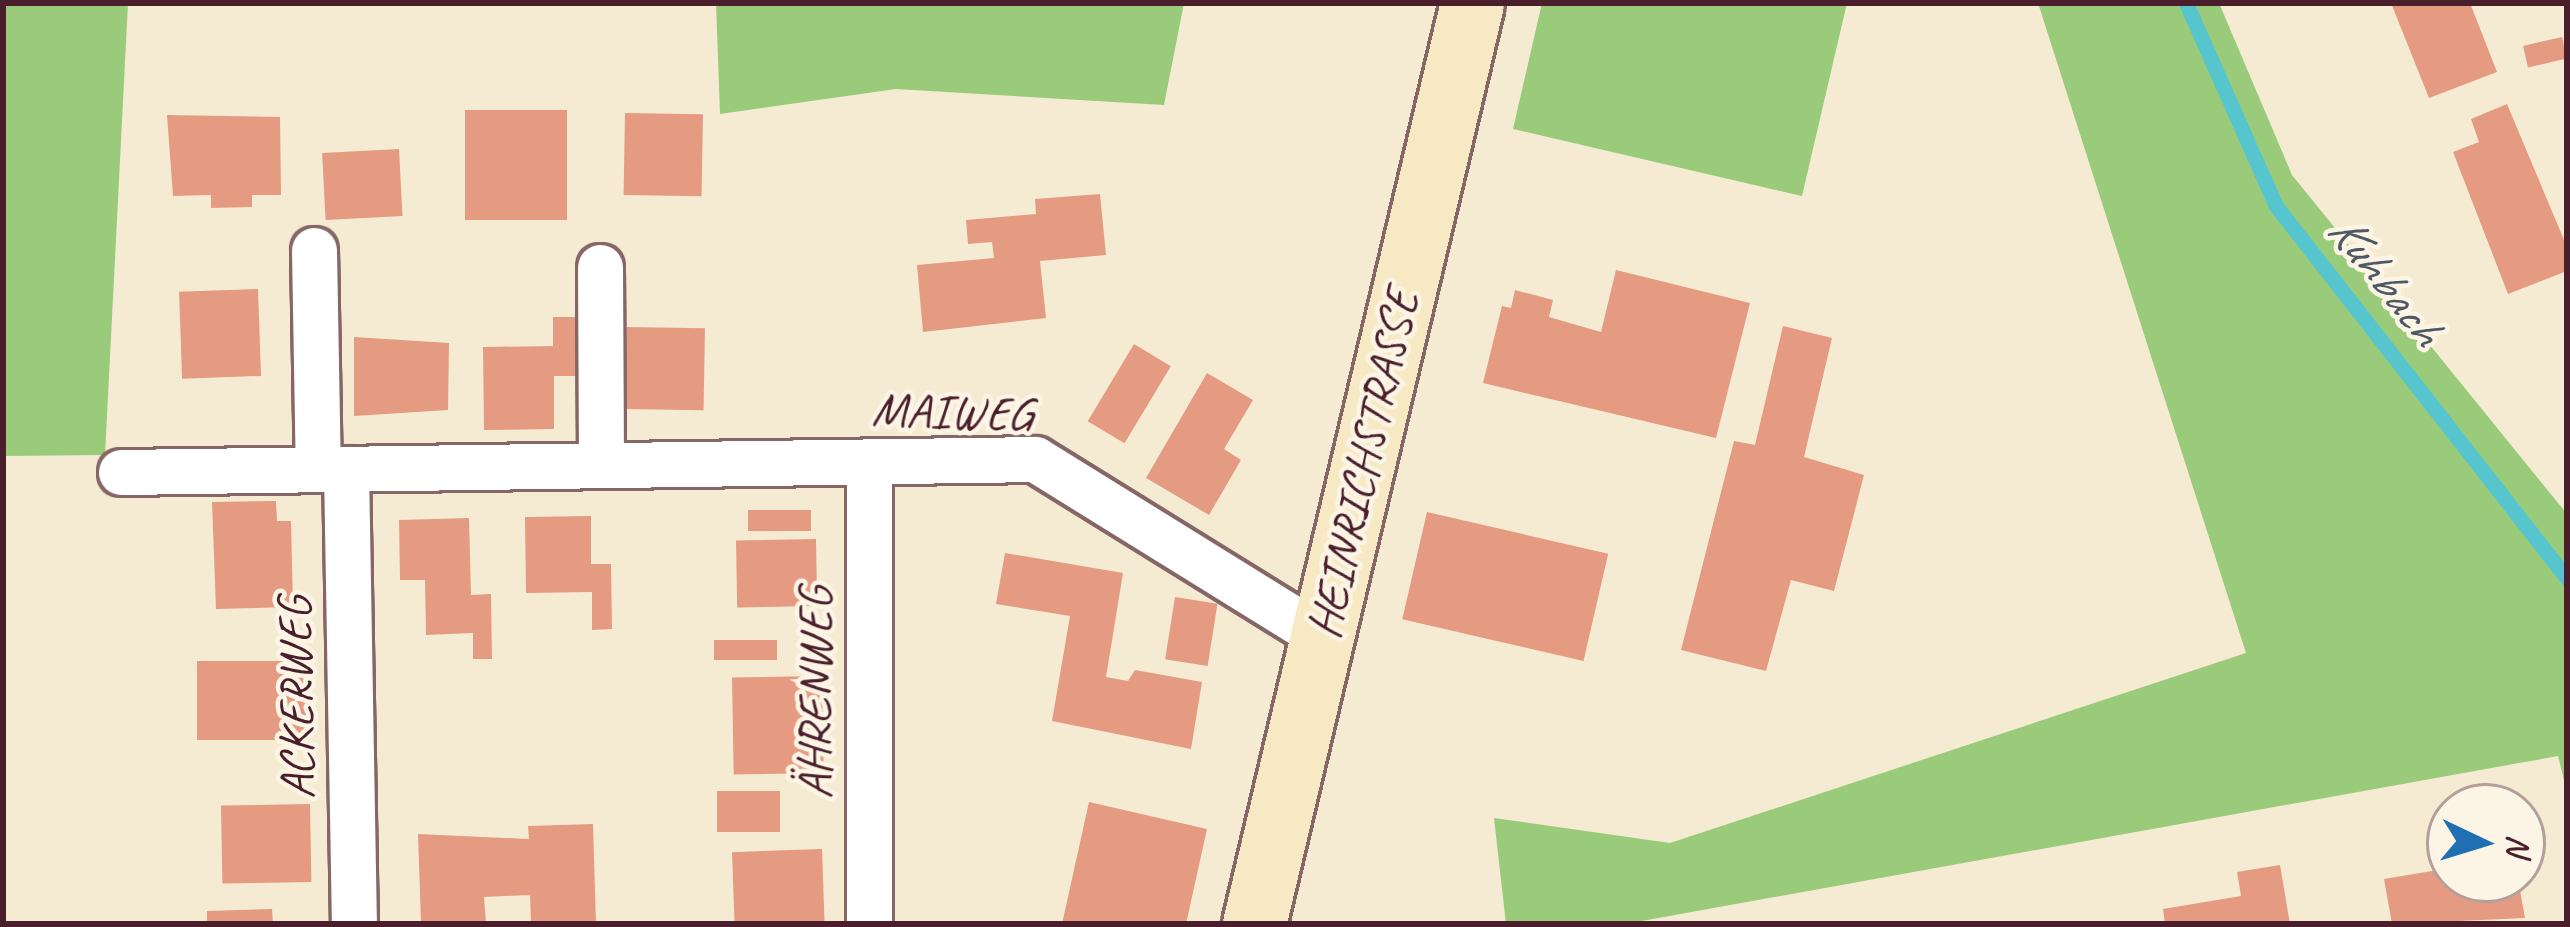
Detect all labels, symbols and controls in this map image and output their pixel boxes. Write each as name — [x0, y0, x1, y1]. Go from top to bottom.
water label: Kuhbach — [2316, 201, 2456, 357]
street label: HEINRICHSTRASSE — [1295, 284, 1431, 644]
street label: MAIWEG — [871, 380, 1033, 444]
street label: ÄHRENWEG — [786, 587, 844, 799]
street label: ACKERWEG — [265, 596, 327, 800]
north arrow — [2426, 783, 2546, 903]
text: N — [2497, 834, 2541, 857]

